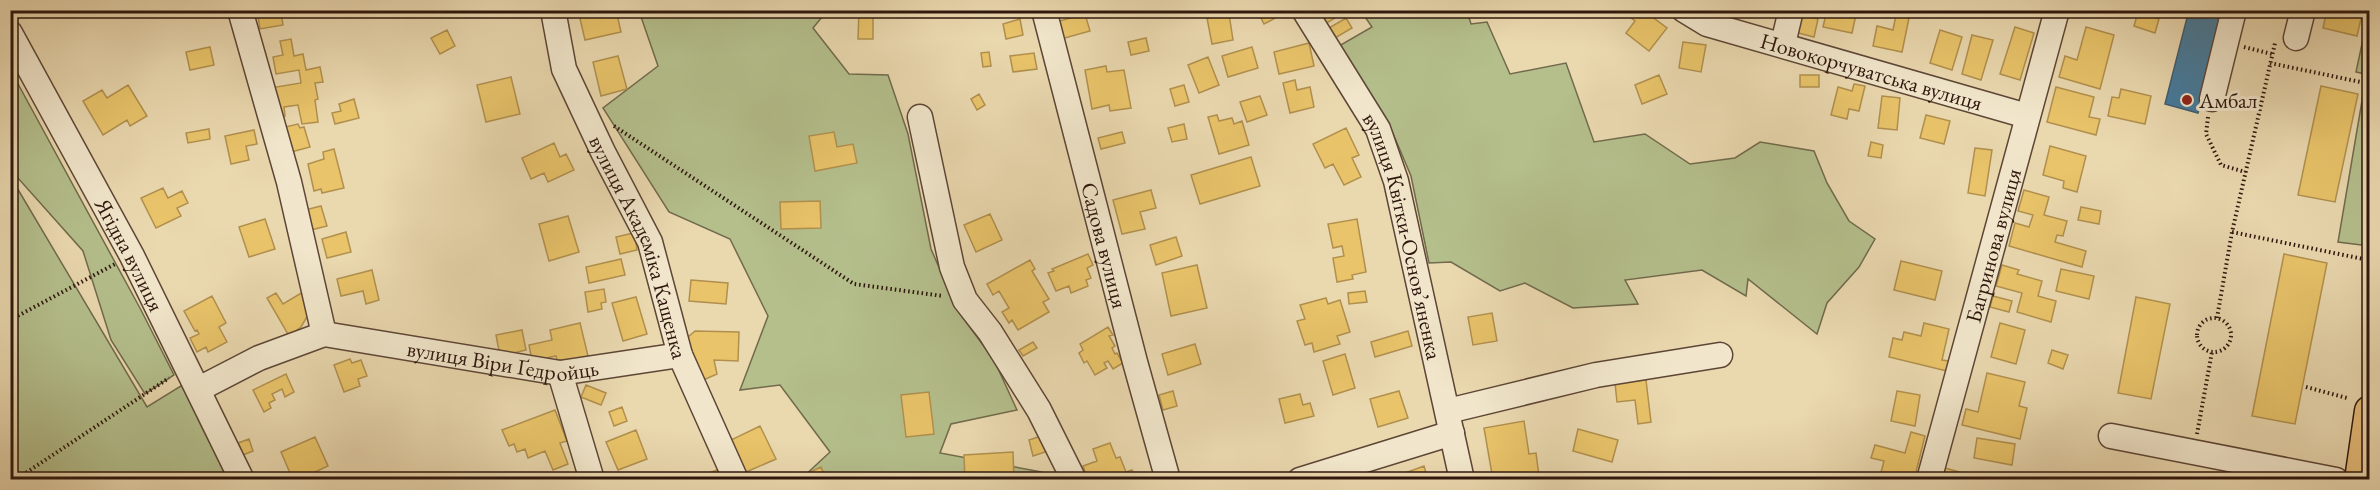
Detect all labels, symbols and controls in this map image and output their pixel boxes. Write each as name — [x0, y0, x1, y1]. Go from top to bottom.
street label: Новокорчуватська вулиця — [1757, 26, 1986, 117]
place label: Амбал — [2198, 86, 2258, 115]
marker: Амбал — [2180, 93, 2194, 107]
street label: вулиця Квітки-Основ’яненка — [1356, 106, 1450, 362]
street label: вулиця Академіка Кащенка — [583, 130, 695, 362]
street label: Багринова вулиця — [1958, 165, 2028, 326]
street label: Садова вулиця — [1075, 179, 1135, 312]
street label: Ягідна вулиця — [88, 192, 171, 316]
street label: вулиця Віри Ґедройць — [405, 333, 601, 388]

